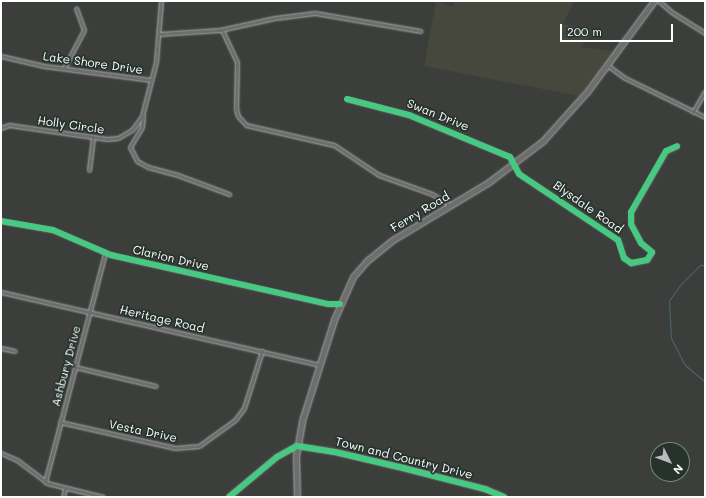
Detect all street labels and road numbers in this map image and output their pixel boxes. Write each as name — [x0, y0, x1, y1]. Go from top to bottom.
street label: Lake Shore Drive — [42, 49, 144, 77]
street label: Swan Drive — [405, 96, 471, 134]
street label: Holly Circle — [37, 113, 105, 137]
street label: Blysdale Road — [550, 178, 626, 236]
street label: Ferry Road — [388, 189, 452, 235]
street label: Clarion Drive — [131, 242, 211, 274]
street label: Heritage Road — [118, 302, 206, 336]
street label: Ashbury Drive — [48, 324, 84, 408]
street label: Vesta Drive — [108, 417, 178, 445]
street label: Town and Country Drive — [334, 434, 474, 482]

